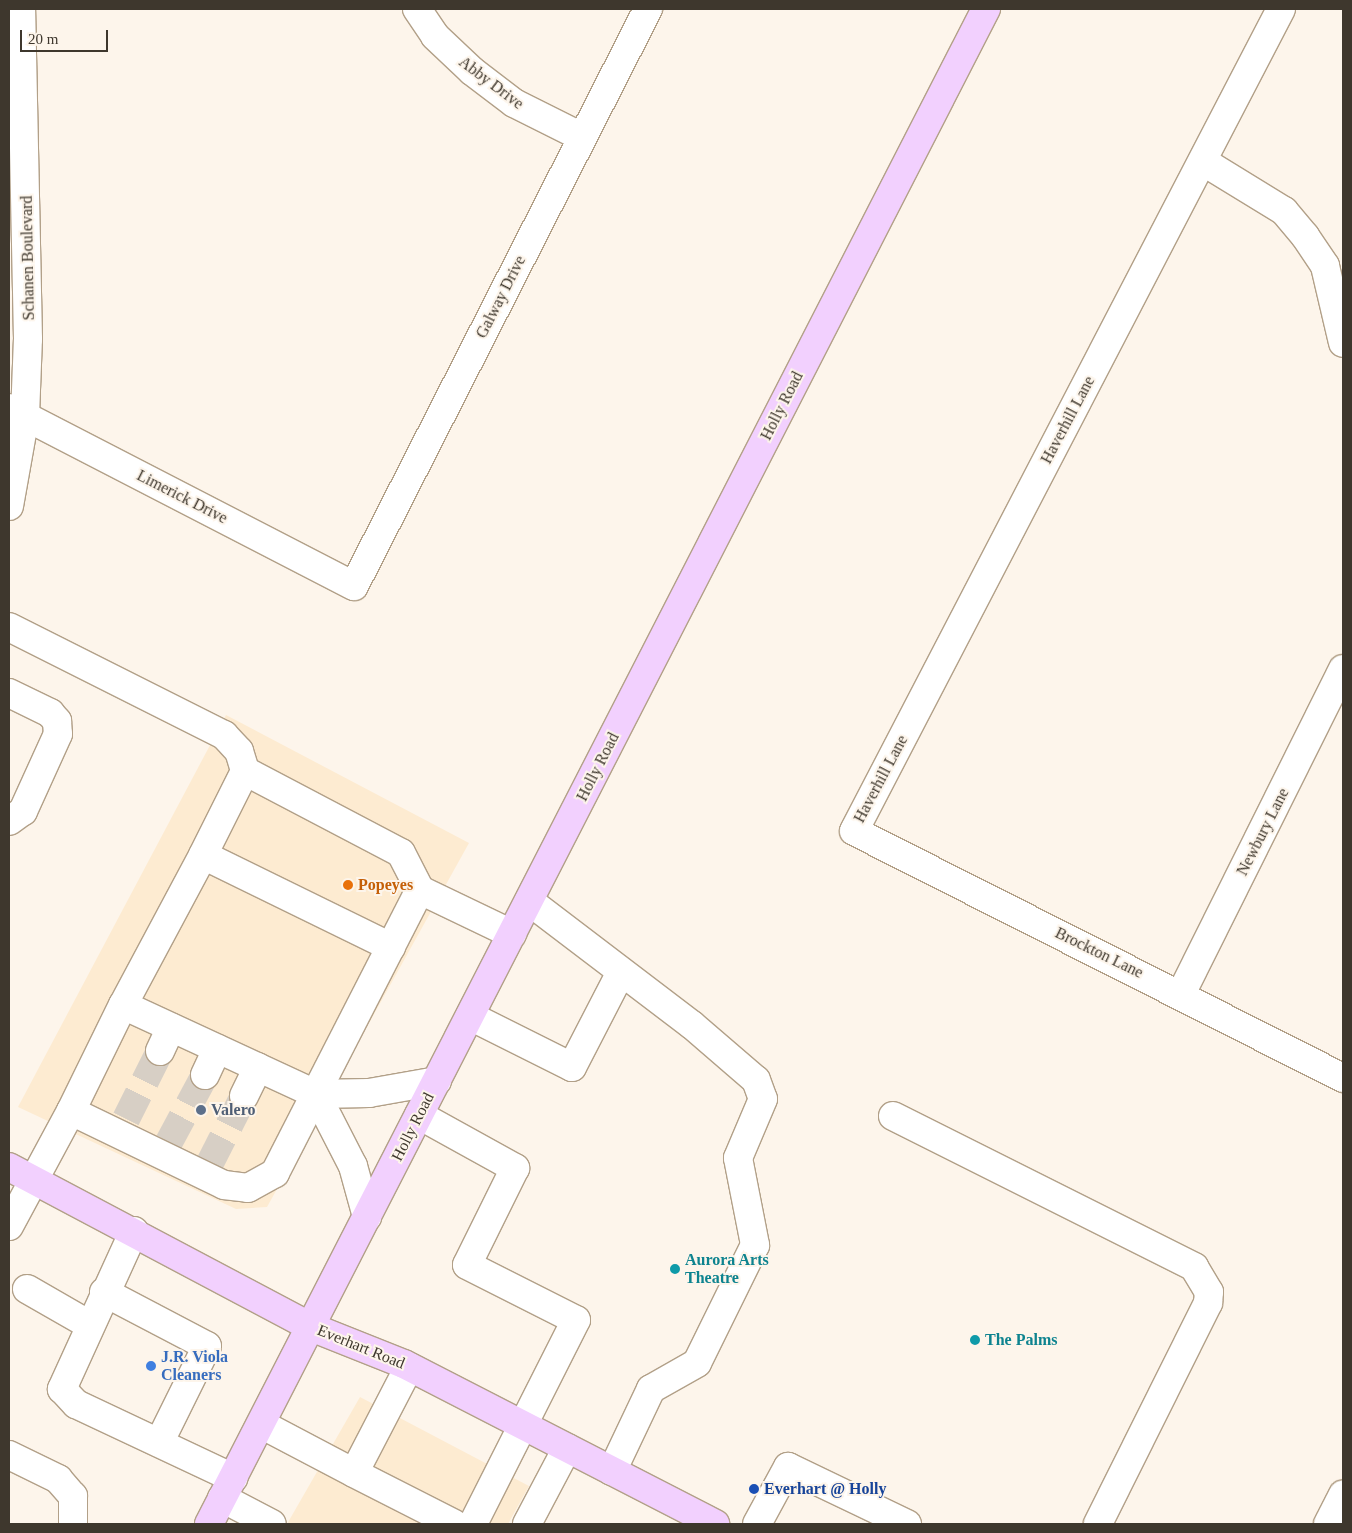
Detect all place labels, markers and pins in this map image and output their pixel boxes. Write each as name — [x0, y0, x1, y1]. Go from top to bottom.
place label: Popeyes — [358, 875, 413, 895]
marker: Popeyes — [342, 879, 354, 891]
place label: Valero — [211, 1100, 255, 1120]
marker: Valero — [195, 1104, 207, 1116]
place label: Aurora Arts Theatre — [685, 1250, 770, 1288]
marker: Aurora Arts Theatre — [669, 1263, 681, 1275]
place label: The Palms — [985, 1330, 1057, 1350]
marker: The Palms — [969, 1334, 981, 1346]
place label: J.R. Viola Cleaners — [161, 1347, 228, 1385]
marker: J.R. Viola Cleaners — [145, 1360, 157, 1372]
place label: Everhart @ Holly — [764, 1479, 886, 1499]
marker: Everhart @ Holly — [748, 1483, 760, 1495]

